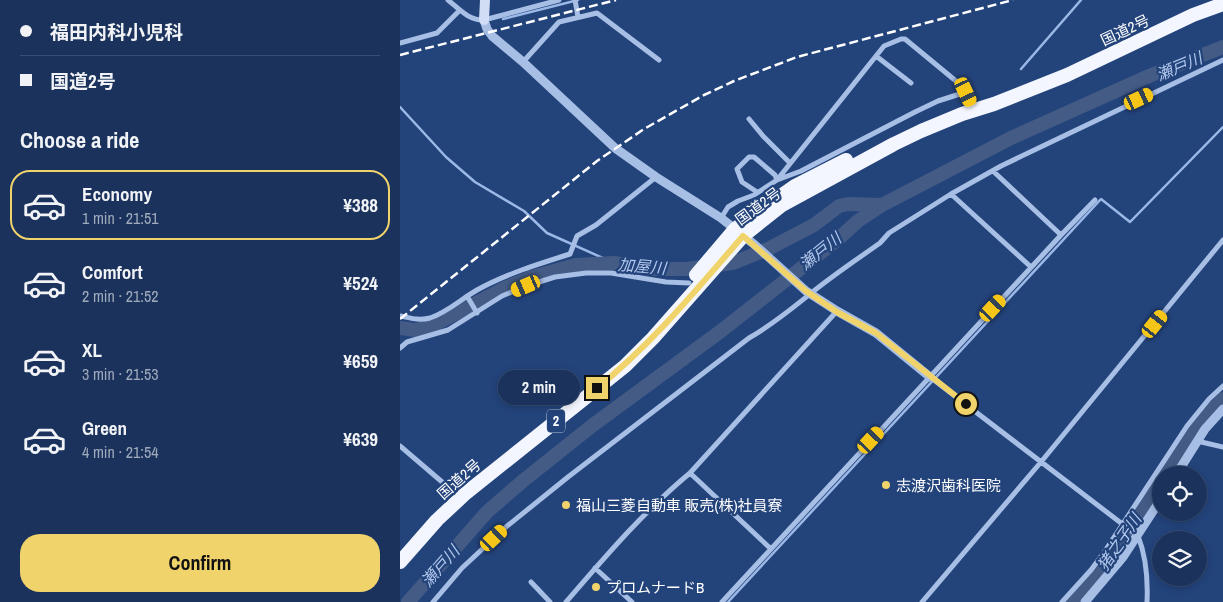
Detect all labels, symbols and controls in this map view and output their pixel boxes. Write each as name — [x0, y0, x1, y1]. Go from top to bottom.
street label: 国道2号 — [1097, 10, 1153, 50]
text: 福田内科小児科 — [50, 19, 183, 45]
water label: 瀬戸川 — [1153, 46, 1207, 86]
text: 国道2号 — [50, 68, 116, 94]
car — [952, 75, 979, 109]
car — [1122, 86, 1155, 112]
text: Choose a ride — [20, 125, 139, 155]
text: Economy — [82, 181, 152, 207]
street label: 国道2号 — [731, 182, 785, 230]
icon: car — [22, 183, 67, 228]
text: ¥388 — [343, 192, 378, 218]
text: 1 min · 21:51 — [82, 207, 159, 229]
water label: 瀬戸川 — [794, 226, 847, 275]
water label: 加屋川 — [617, 253, 669, 279]
text: Comfort — [82, 259, 143, 285]
icon: car — [22, 261, 67, 306]
text: ¥524 — [343, 270, 378, 296]
car — [509, 273, 542, 299]
text: 2 min · 21:52 — [82, 285, 159, 307]
car — [977, 292, 1008, 324]
car — [1139, 308, 1170, 340]
text: XL — [82, 337, 102, 363]
icon: car — [22, 339, 67, 384]
text: ¥659 — [343, 348, 378, 374]
text: 3 min · 21:53 — [82, 363, 159, 385]
callout: 2 min — [497, 370, 580, 406]
text: 2 min — [522, 376, 556, 398]
route end — [586, 377, 608, 399]
route start — [955, 393, 977, 415]
road number: 2 — [547, 410, 565, 432]
text: Green — [82, 415, 127, 441]
icon: car — [22, 417, 67, 462]
car — [855, 424, 886, 456]
text: ¥639 — [343, 426, 378, 452]
text: 4 min · 21:54 — [82, 441, 159, 463]
street label: 国道2号 — [433, 454, 485, 504]
map controls — [1152, 466, 1207, 586]
button: locate — [1152, 466, 1207, 521]
place label: 志渡沢歯科医院 — [896, 475, 1001, 496]
marker: 志渡沢歯科医院 — [880, 479, 892, 491]
place label: 福山三菱自動車 販売(株)社員寮 — [576, 495, 783, 516]
marker: 福山三菱自動車 販売(株)社員寮 — [560, 499, 572, 511]
water label: 猪之子川 — [1092, 508, 1147, 575]
car — [477, 522, 510, 554]
button: layers — [1152, 531, 1207, 586]
button: Confirm — [20, 534, 380, 592]
water label: 瀬戸川 — [416, 539, 465, 591]
place label: プロムナードB — [606, 577, 704, 598]
marker: プロムナードB — [590, 581, 602, 593]

